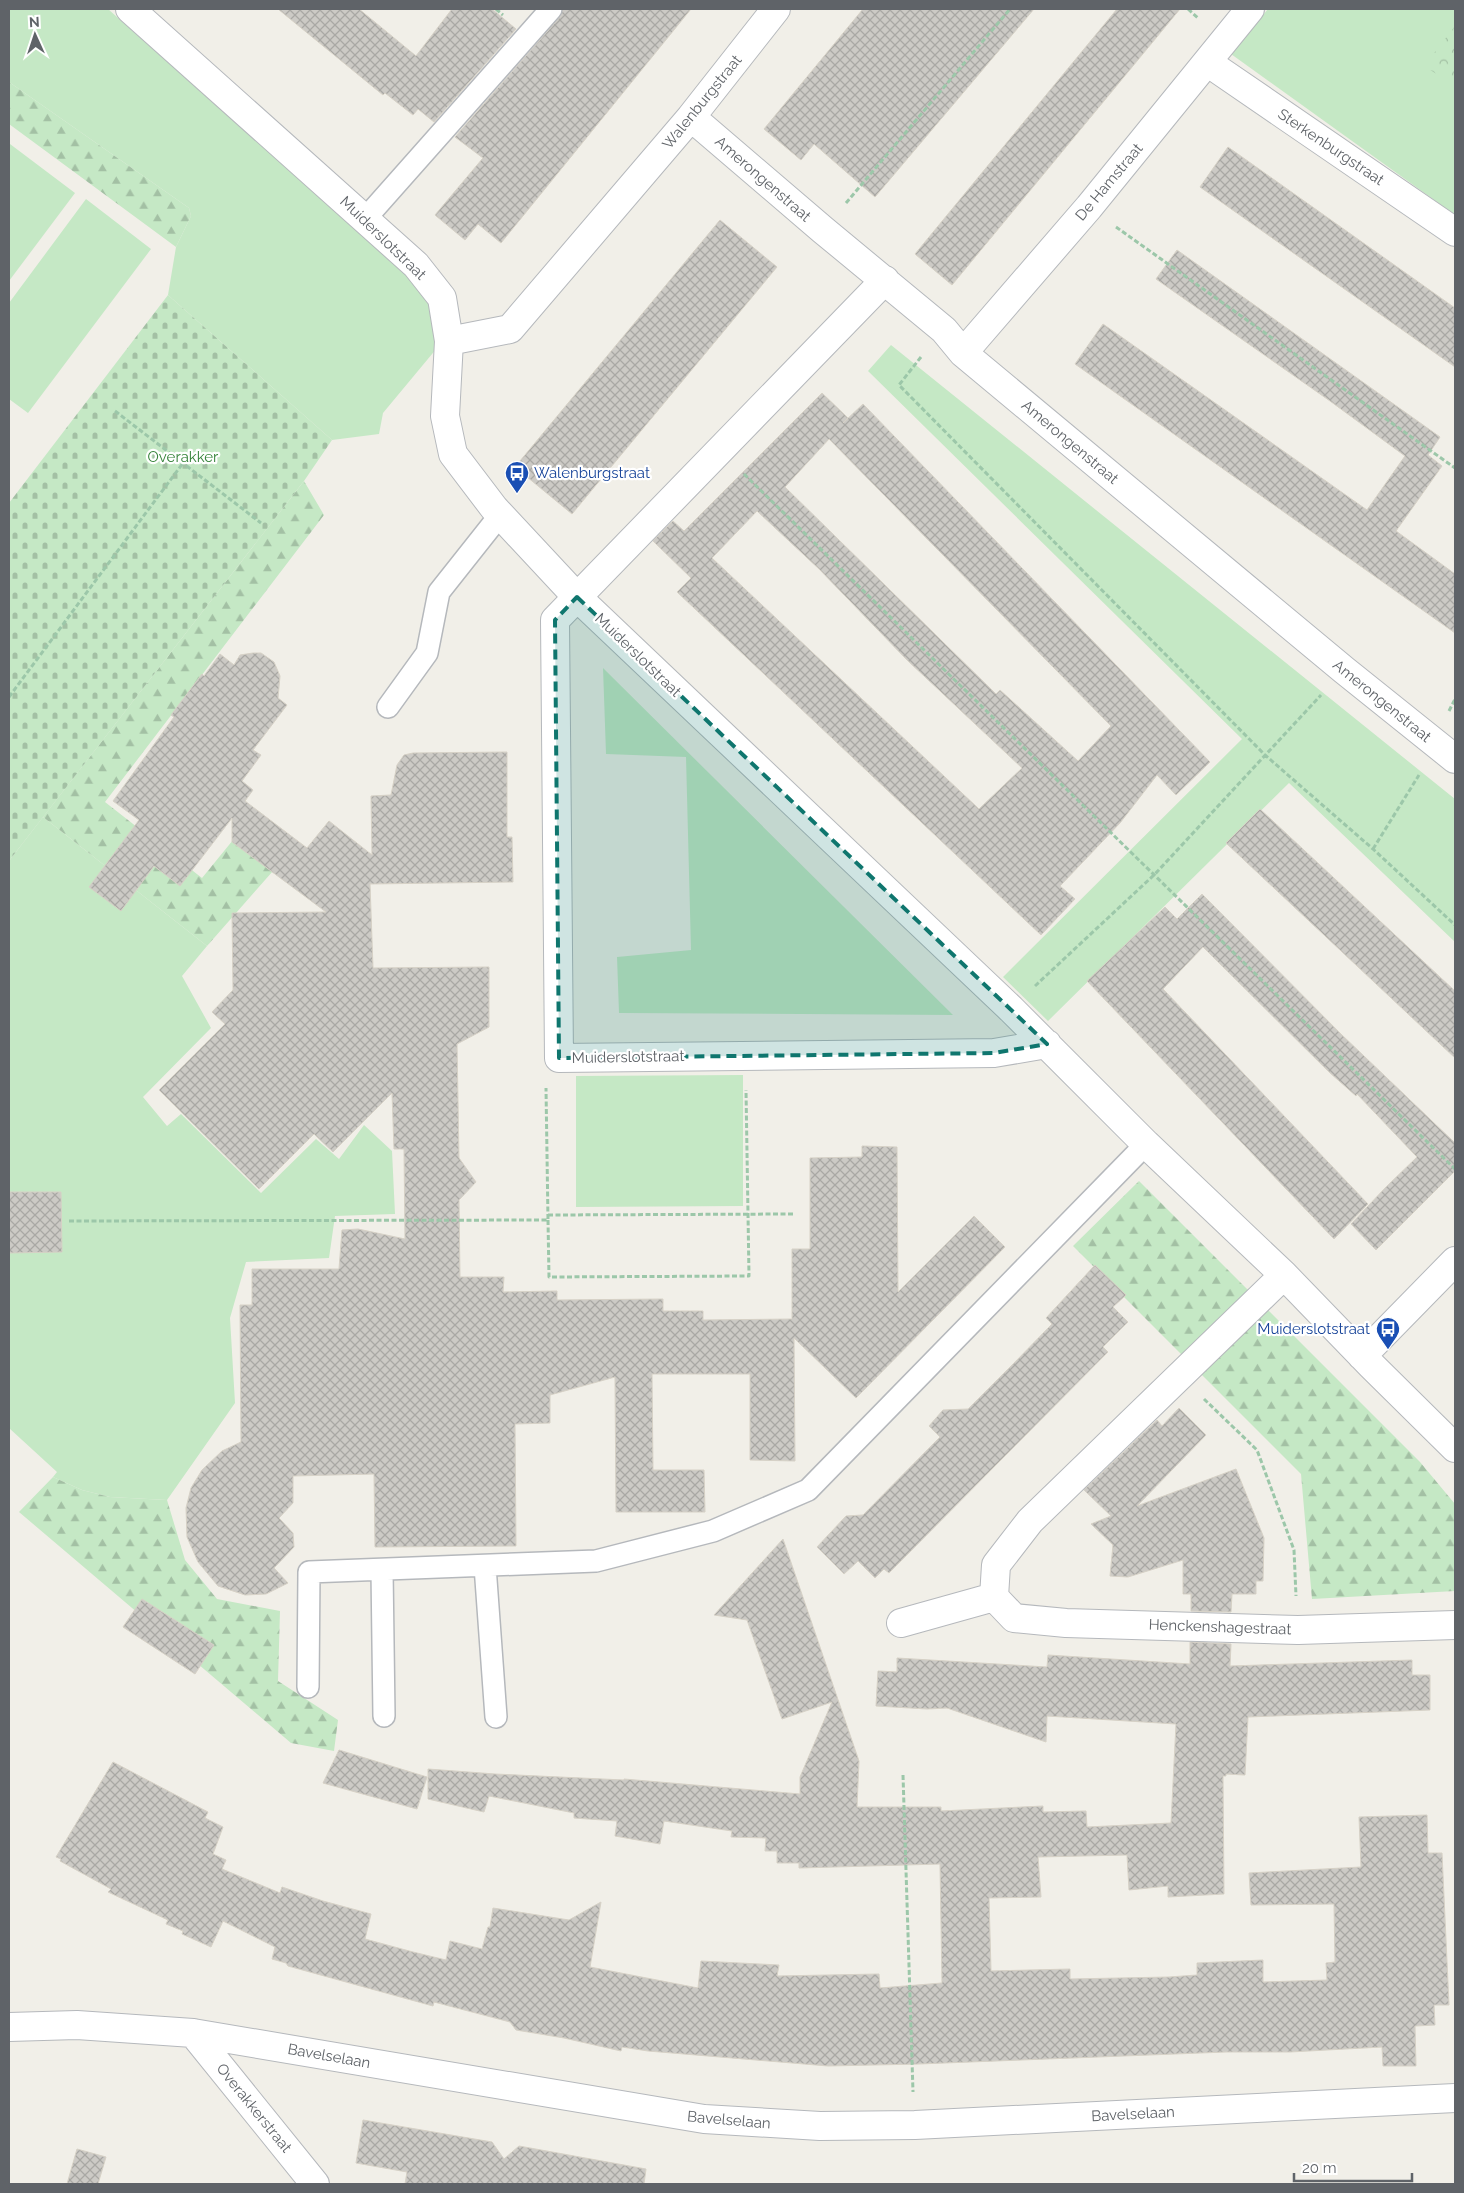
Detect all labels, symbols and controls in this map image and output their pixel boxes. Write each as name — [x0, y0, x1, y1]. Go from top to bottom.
north arrow — [10, 10, 60, 60]
text: N — [29, 14, 40, 30]
street label: Walenburgstraat — [659, 51, 745, 153]
street label: Sterkenburgstraat — [1274, 105, 1388, 189]
street label: Amerongenstraat — [711, 132, 815, 226]
street label: De Hamstraat — [1072, 140, 1146, 224]
street label: Muiderslotstraat — [336, 192, 430, 284]
street label: Amerongenstraat — [1018, 396, 1122, 488]
park label: Overakker — [148, 448, 219, 466]
bus stop icon: Walenburgstraat — [504, 460, 530, 494]
place label: Walenburgstraat — [534, 464, 650, 482]
street label: Muiderslotstraat — [591, 609, 685, 701]
street label: Amerongenstraat — [1329, 656, 1435, 746]
street label: Muiderslotstraat — [571, 1047, 685, 1067]
bus stop icon: Muiderslotstraat — [1375, 1316, 1401, 1350]
place label: Muiderslotstraat — [1257, 1320, 1370, 1338]
street label: Henckenshagestraat — [1148, 1616, 1292, 1638]
street label: Bavelselaan — [286, 2040, 372, 2072]
street label: Overakkerstraat — [213, 2060, 295, 2156]
street label: Bavelselaan — [1091, 2103, 1175, 2125]
street label: Bavelselaan — [686, 2107, 772, 2133]
scale bar — [1294, 2150, 1412, 2182]
text: 20 m — [1302, 2159, 1337, 2177]

